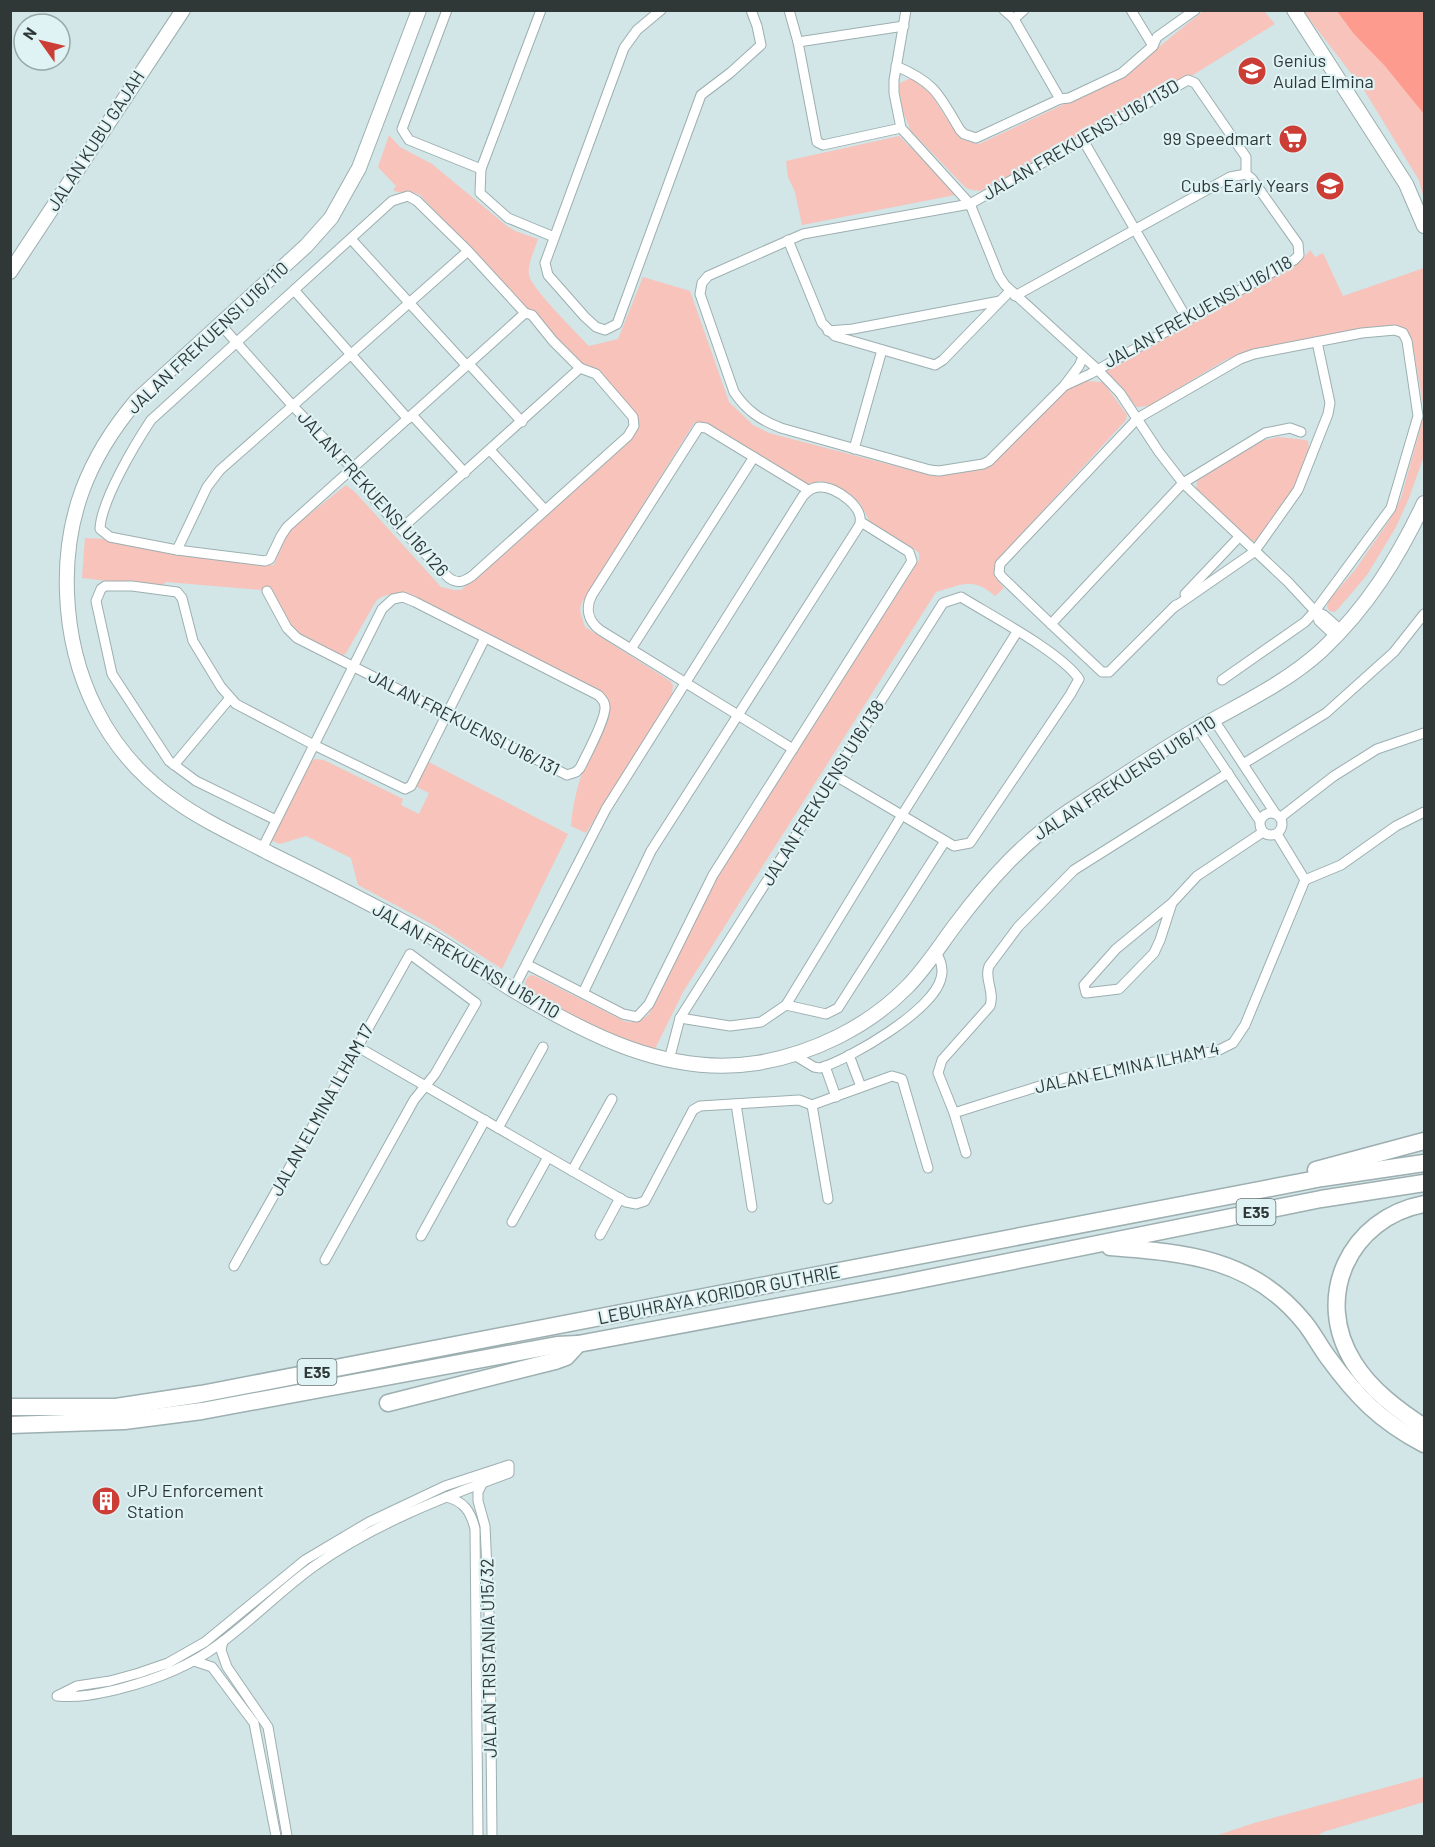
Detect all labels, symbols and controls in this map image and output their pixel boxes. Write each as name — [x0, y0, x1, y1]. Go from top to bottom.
north arrow — [12, 12, 72, 72]
text: N — [18, 24, 40, 43]
place label: Genius Aulad Elmina — [1273, 49, 1374, 92]
school or university icon: Genius Aulad Elmina — [1236, 55, 1268, 87]
street label: JALAN KUBU GAJAH — [41, 66, 149, 215]
street label: JALAN FREKUENSI U16/113D — [978, 74, 1183, 204]
supermarket icon: 99 Speedmart — [1277, 123, 1309, 155]
place label: 99 Speedmart — [1163, 127, 1272, 149]
school or university icon: Cubs Early Years — [1314, 170, 1346, 202]
place label: Cubs Early Years — [1181, 174, 1309, 196]
street label: JALAN FREKUENSI U16/118 — [1099, 250, 1296, 372]
street label: JALAN FREKUENSI U16/110 — [122, 257, 293, 418]
street label: JALAN FREKUENSI U16/126 — [294, 406, 454, 581]
street label: JALAN FREKUENSI U16/131 — [365, 664, 564, 780]
street label: JALAN FREKUENSI U16/138 — [756, 696, 888, 889]
street label: JALAN FREKUENSI U16/110 — [1029, 710, 1220, 844]
street label: JALAN FREKUENSI U16/110 — [369, 897, 564, 1023]
street label: JALAN ELMINA ILHAM 17 — [265, 1019, 378, 1199]
street label: JALAN ELMINA ILHAM 4 — [1032, 1037, 1221, 1097]
road number: E35 — [1236, 1199, 1276, 1225]
street label: LEBUHRAYA KORIDOR GUTHRIE — [596, 1260, 842, 1328]
road number: E35 — [298, 1359, 336, 1385]
place label: JPJ Enforcement Station — [127, 1479, 264, 1522]
building icon: JPJ Enforcement Station — [90, 1485, 122, 1517]
street label: JALAN TRISTANIA U15/32 — [475, 1558, 501, 1758]

